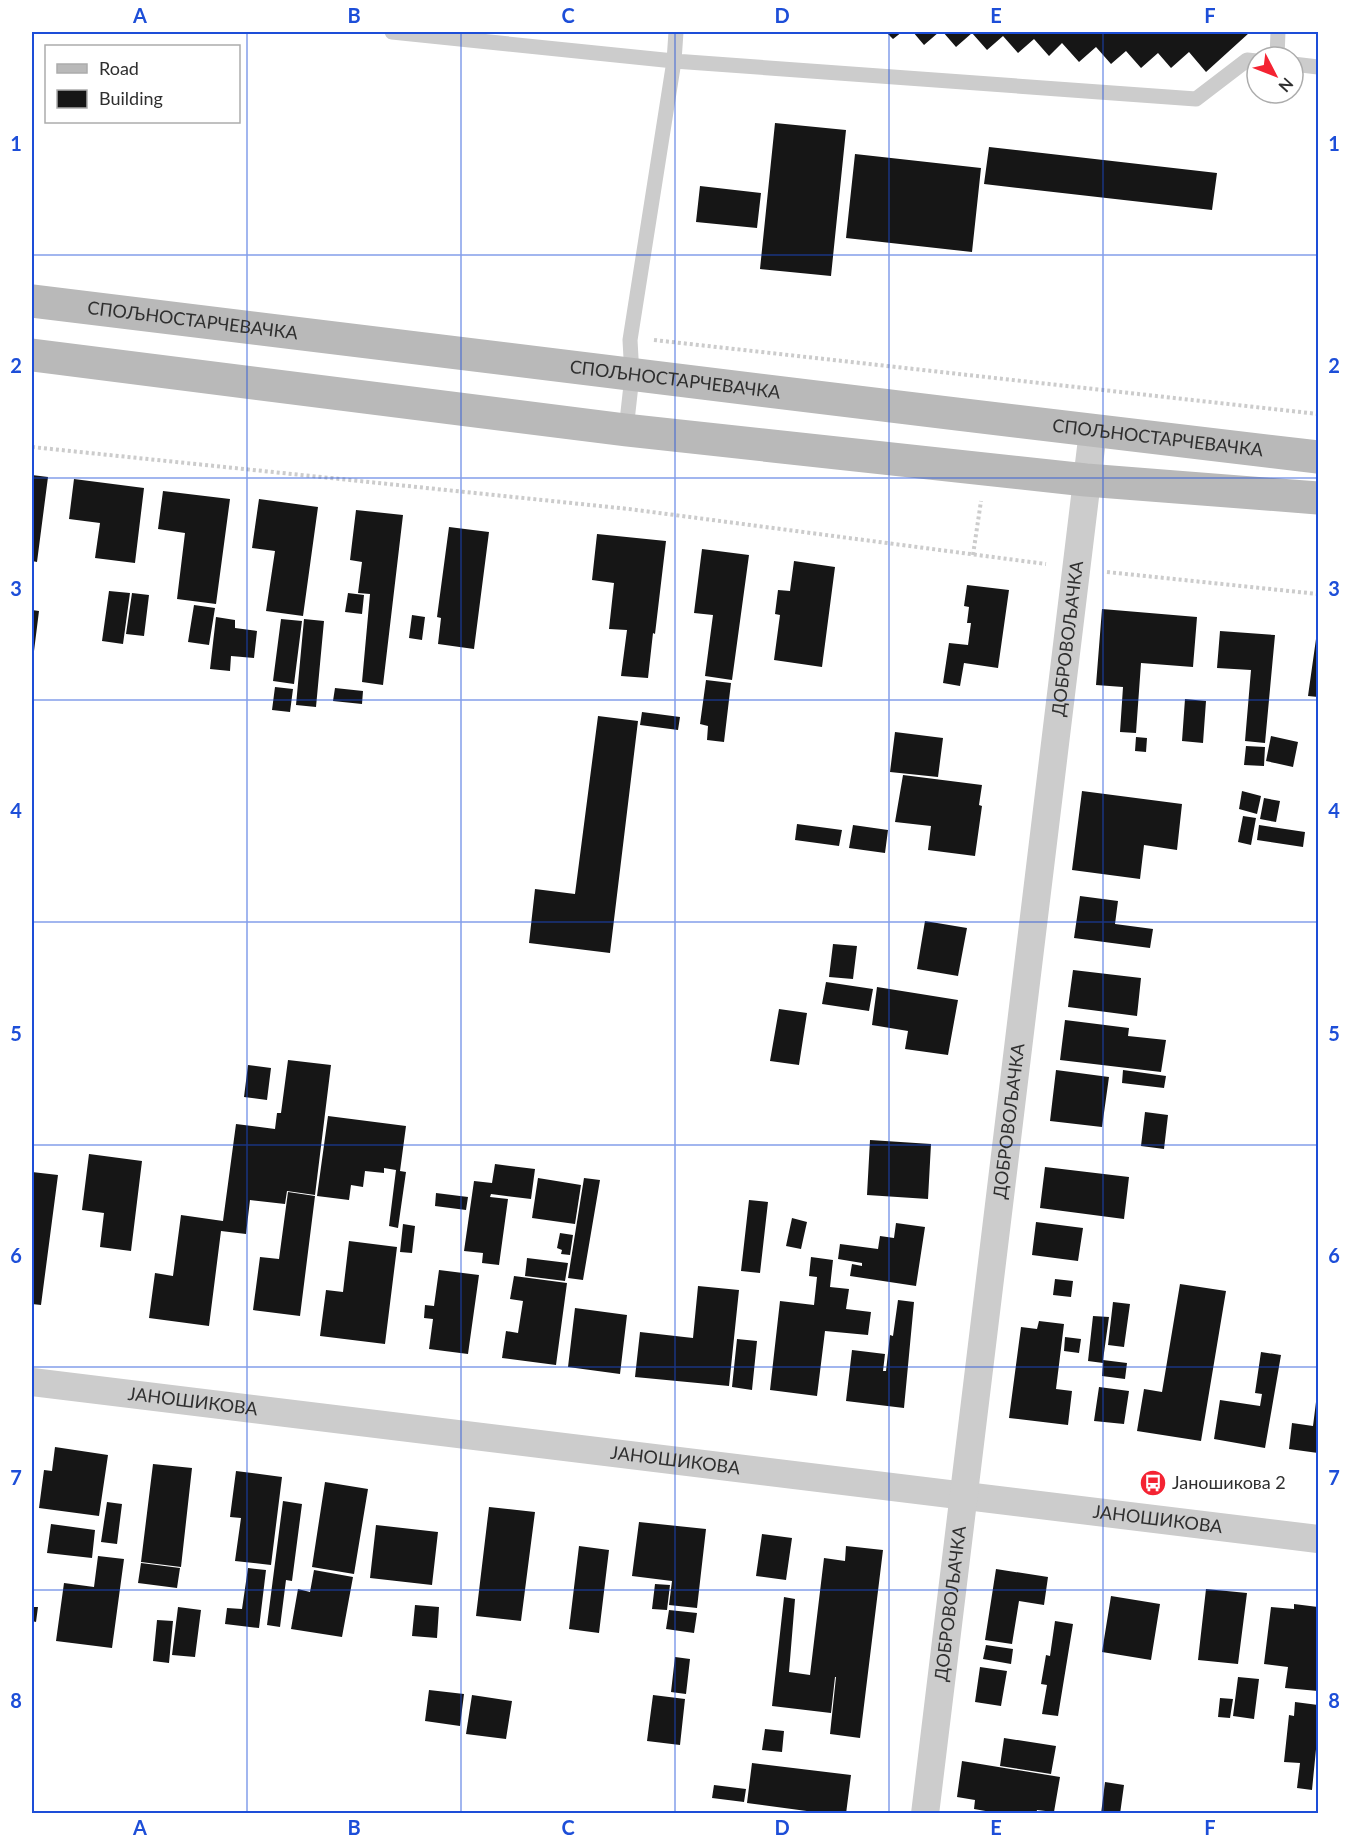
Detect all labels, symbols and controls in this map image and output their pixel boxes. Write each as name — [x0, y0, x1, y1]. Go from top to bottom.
text: A — [132, 3, 147, 27]
text: B — [347, 3, 361, 27]
text: C — [561, 3, 575, 27]
text: D — [774, 3, 790, 27]
text: E — [990, 3, 1002, 27]
text: F — [1204, 3, 1216, 27]
legend — [45, 45, 240, 123]
north arrow — [1245, 45, 1305, 105]
text: Road — [99, 57, 139, 79]
text: N — [1275, 74, 1298, 96]
text: Building — [99, 87, 163, 109]
text: 1 — [10, 131, 22, 155]
text: 1 — [1328, 131, 1340, 155]
street label: СПОЉНОСТАРЧЕВАЧКА — [86, 296, 300, 344]
text: 2 — [10, 353, 22, 377]
text: 2 — [1328, 353, 1340, 377]
street label: СПОЉНОСТАРЧЕВАЧКА — [569, 355, 783, 403]
street label: СПОЉНОСТАРЧЕВАЧКА — [1051, 414, 1265, 461]
street label: ДОБРОВОЉАЧКА — [1046, 559, 1087, 718]
text: 3 — [10, 576, 22, 600]
text: 3 — [1328, 576, 1340, 600]
text: 4 — [10, 798, 22, 822]
text: 4 — [1328, 798, 1340, 822]
text: 5 — [10, 1021, 22, 1045]
text: 5 — [1328, 1021, 1340, 1045]
street label: ДОБРОВОЉАЧКА — [988, 1041, 1029, 1200]
text: 6 — [10, 1243, 22, 1267]
text: 6 — [1328, 1243, 1340, 1267]
street label: ЈАНОШИКОВА — [127, 1382, 260, 1420]
street label: ЈАНОШИКОВА — [609, 1441, 742, 1478]
text: 7 — [10, 1465, 22, 1489]
text: 7 — [1328, 1465, 1340, 1489]
bus stop icon: Јаношикова 2 — [1138, 1468, 1168, 1498]
place label: Јаношикова 2 — [1172, 1471, 1286, 1493]
street label: ЈАНОШИКОВА — [1092, 1500, 1225, 1537]
street label: ДОБРОВОЉАЧКА — [929, 1524, 970, 1682]
text: 8 — [10, 1688, 22, 1712]
text: 8 — [1328, 1688, 1340, 1712]
text: A — [132, 1815, 147, 1839]
text: B — [347, 1815, 361, 1839]
text: C — [561, 1815, 575, 1839]
text: D — [774, 1815, 790, 1839]
text: E — [990, 1815, 1002, 1839]
text: F — [1204, 1815, 1216, 1839]

